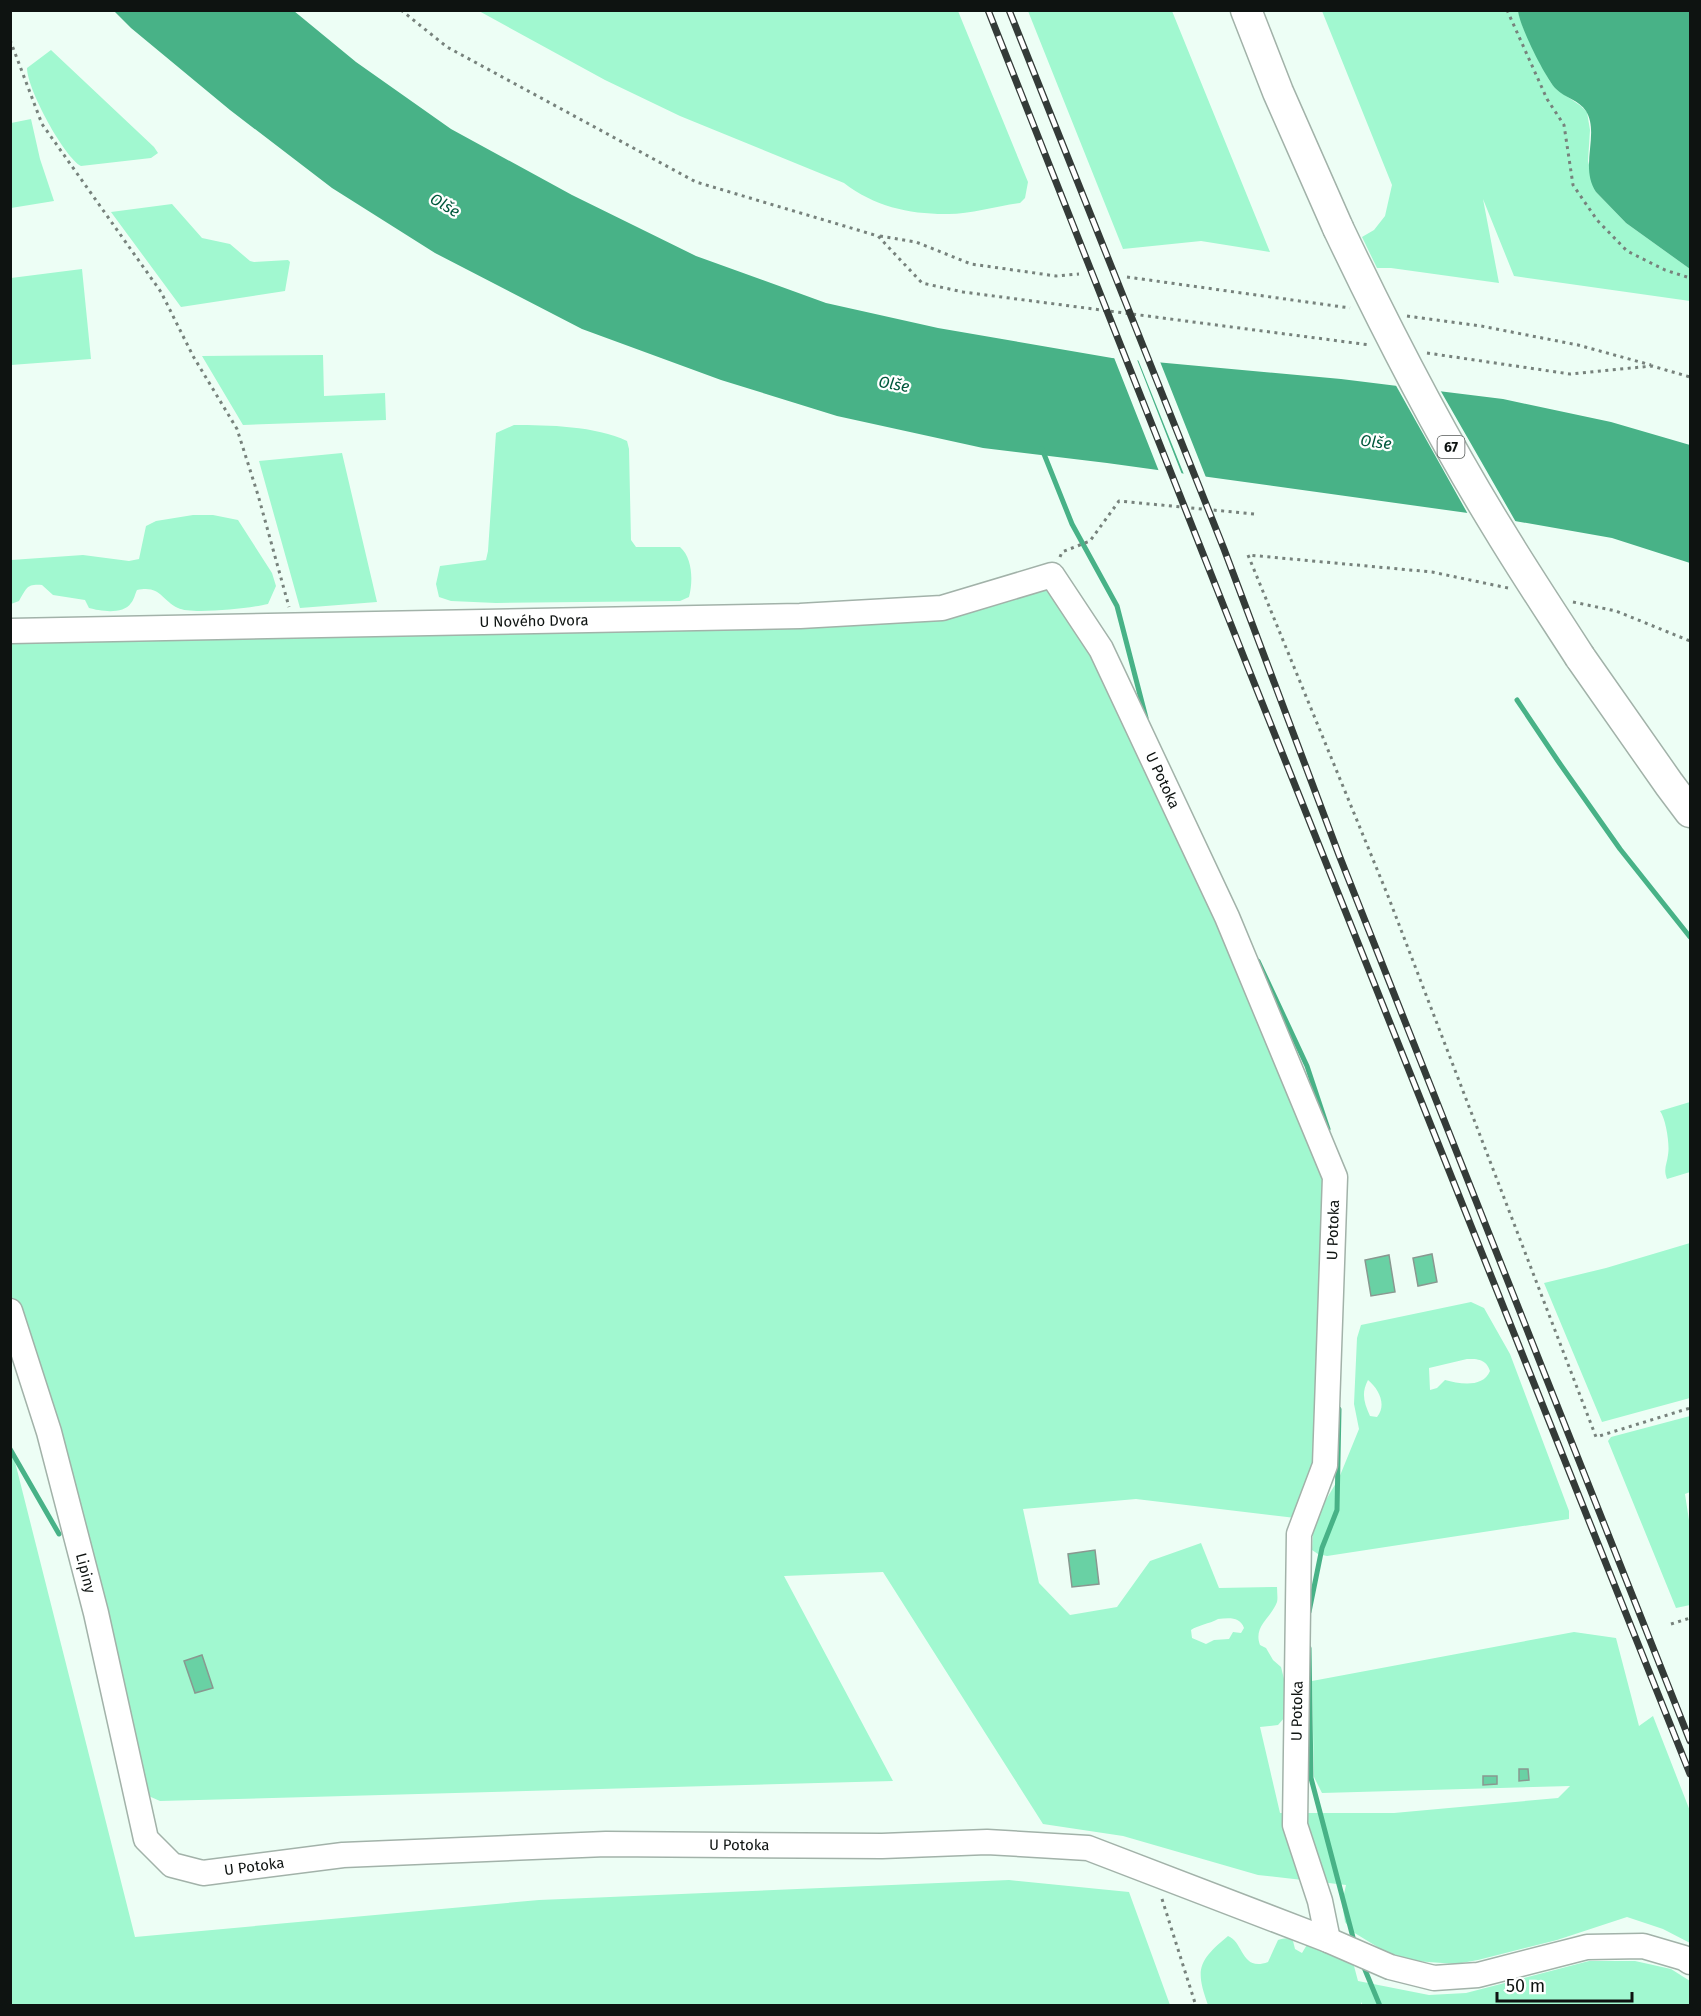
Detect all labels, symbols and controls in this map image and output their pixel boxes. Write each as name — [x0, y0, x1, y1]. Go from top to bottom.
water label: Olše — [427, 189, 463, 221]
water label: Olše — [877, 372, 911, 396]
water label: Olše — [1359, 431, 1393, 453]
road number: 67 — [1438, 436, 1464, 458]
street label: U Nového Dvora — [479, 611, 589, 631]
street label: U Potoka — [1142, 749, 1184, 811]
street label: U Potoka — [1323, 1199, 1343, 1261]
street label: Lipiny — [72, 1551, 100, 1596]
street label: U Potoka — [1287, 1681, 1307, 1741]
street label: U Potoka — [709, 1836, 770, 1854]
street label: U Potoka — [223, 1854, 285, 1879]
scale bar — [1497, 1965, 1632, 2003]
text: 50 m — [1506, 1975, 1545, 1997]

